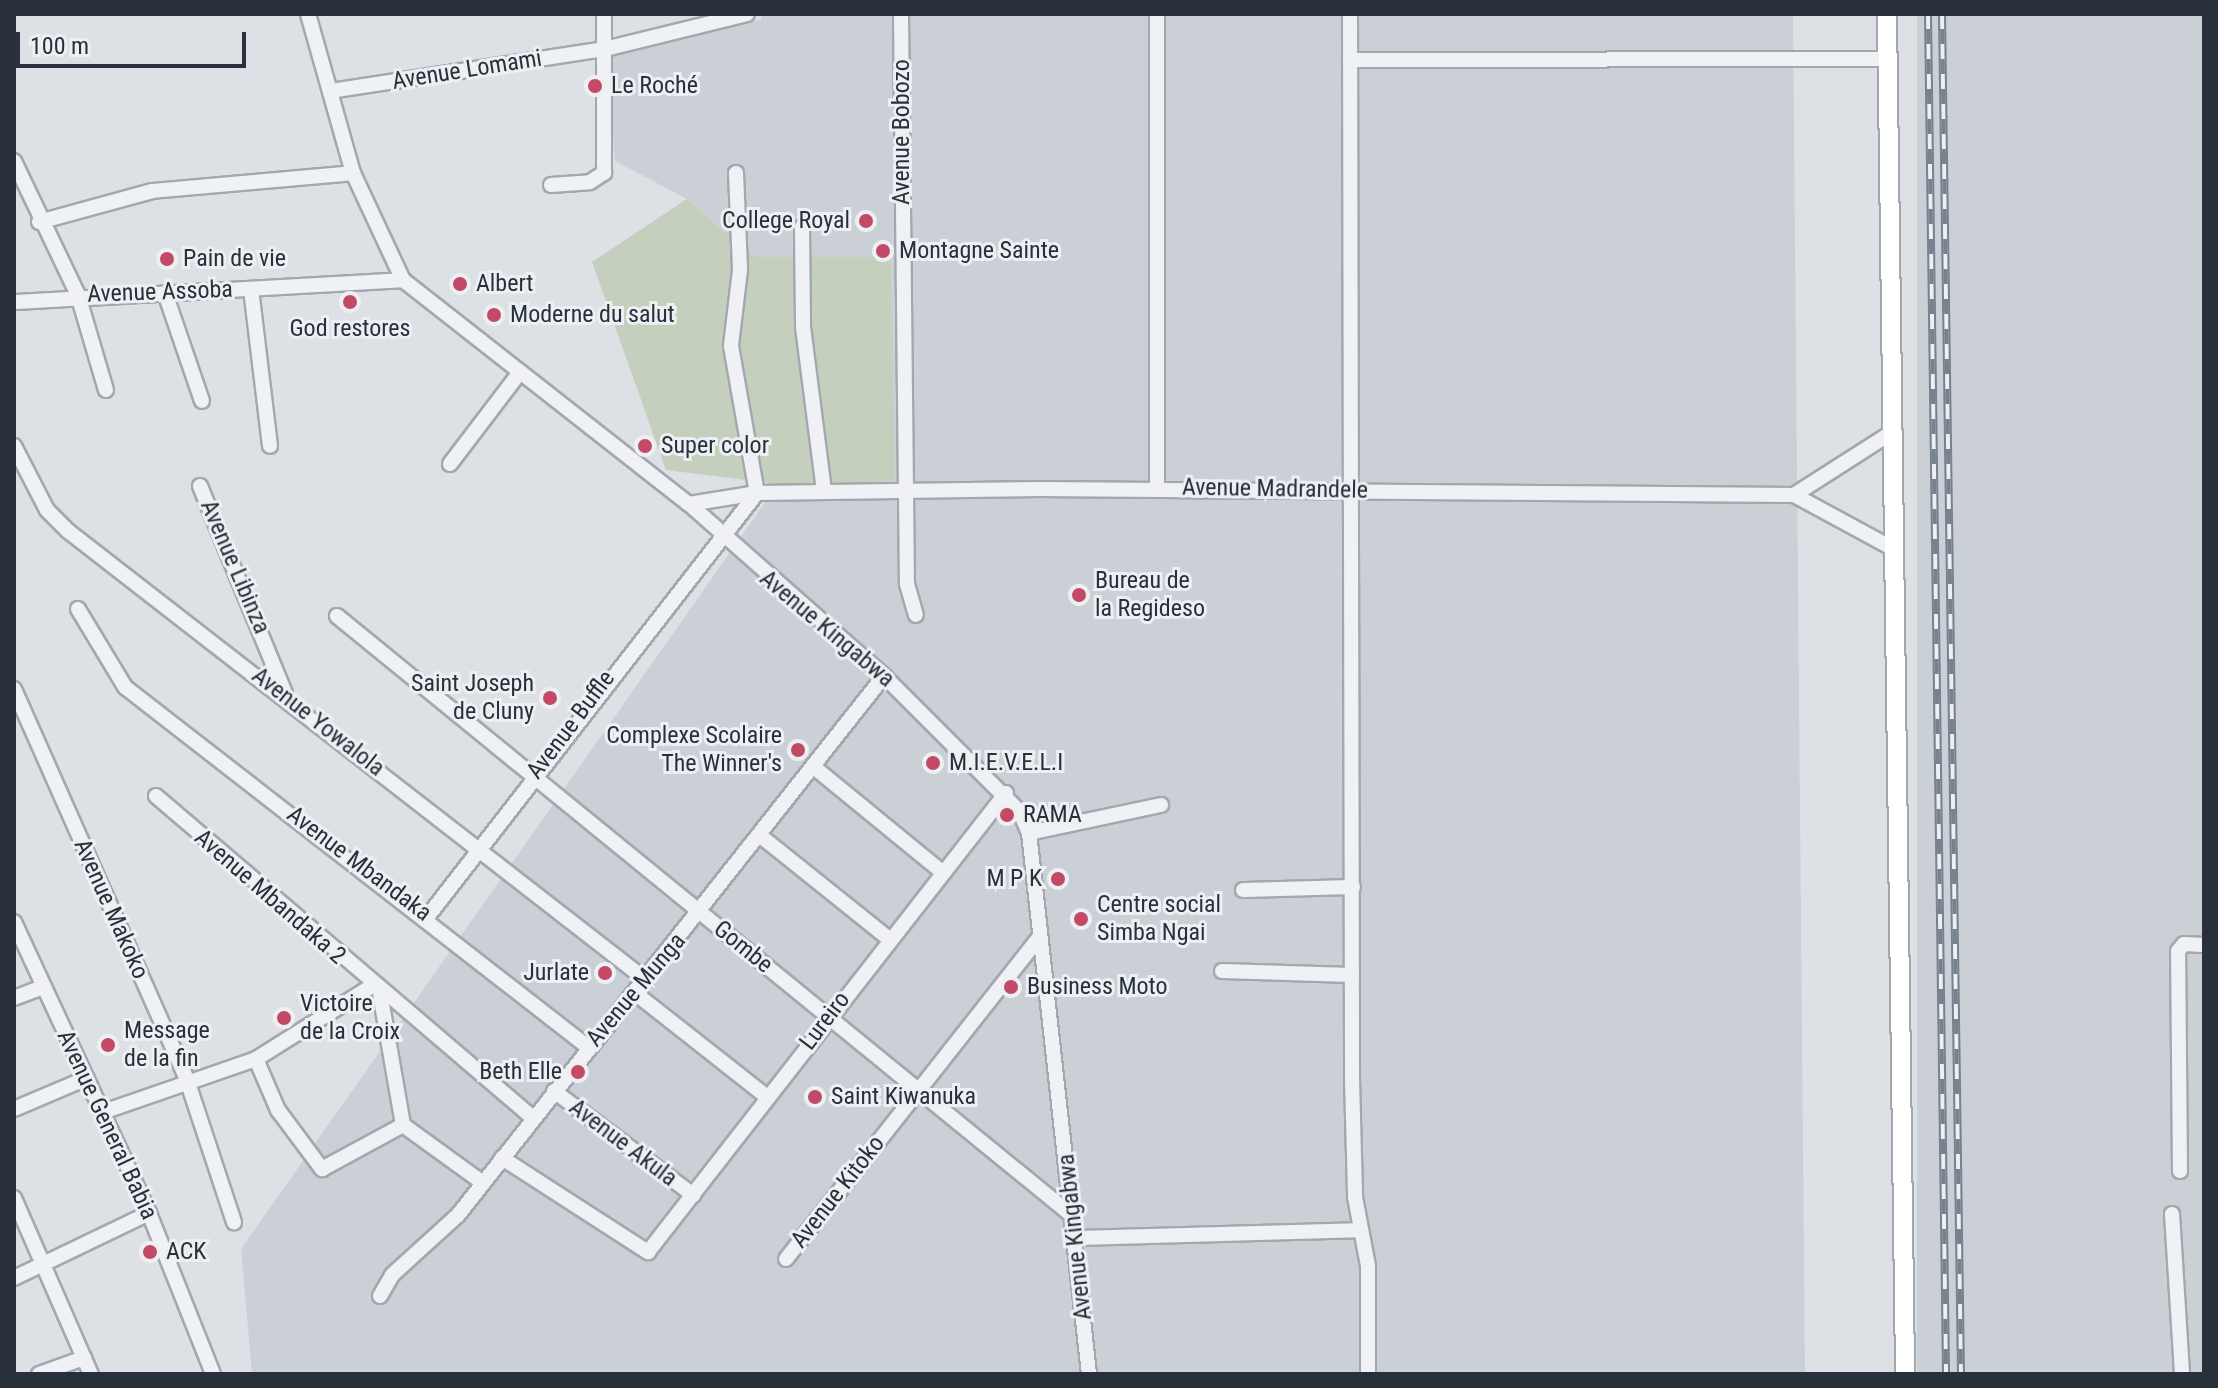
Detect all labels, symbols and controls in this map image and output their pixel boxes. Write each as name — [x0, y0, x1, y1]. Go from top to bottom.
scale bar — [20, 16, 250, 66]
text: 100 m — [30, 32, 89, 60]
street label: Avenue Lomami — [390, 44, 544, 96]
street label: Avenue Bobozo — [888, 59, 916, 205]
place label: Le Roché — [611, 72, 698, 100]
marker: Le Roché — [586, 77, 604, 95]
place label: College Royal — [722, 207, 850, 235]
marker: College Royal — [857, 212, 875, 230]
place label: Montagne Sainte — [899, 237, 1059, 265]
marker: Montagne Sainte — [874, 242, 892, 260]
place label: Pain de vie — [183, 245, 286, 273]
marker: Pain de vie — [158, 250, 176, 268]
place label: Albert — [476, 270, 533, 298]
street label: Avenue Assoba — [87, 275, 233, 309]
marker: Albert — [451, 275, 469, 293]
marker: God restores — [341, 293, 359, 311]
place label: Moderne du salut — [510, 301, 675, 329]
marker: Moderne du salut — [485, 306, 503, 324]
place label: God restores — [289, 315, 411, 343]
place label: Super color — [661, 432, 769, 460]
marker: Super color — [636, 437, 654, 455]
street label: Avenue Madrandele — [1182, 473, 1368, 505]
street label: Avenue Libinza — [194, 496, 276, 638]
street label: Avenue Kingabwa — [754, 564, 900, 694]
place label: Bureau de la Regideso — [1095, 567, 1205, 623]
marker: Bureau de la Regideso — [1070, 586, 1088, 604]
street label: Avenue Yowalola — [246, 661, 390, 783]
street label: Avenue Buffle — [521, 665, 621, 785]
place label: Saint Joseph de Cluny — [411, 670, 534, 726]
marker: Saint Joseph de Cluny — [541, 689, 559, 707]
place label: Complexe Scolaire The Winner's — [606, 722, 782, 778]
marker: Complexe Scolaire The Winner's — [789, 741, 807, 759]
place label: M.I.E.V.E.L.I — [949, 749, 1063, 777]
marker: M.I.E.V.E.L.I — [924, 754, 942, 772]
street label: Avenue Mbandaka — [281, 800, 437, 928]
place label: RAMA — [1023, 801, 1082, 829]
marker: RAMA — [998, 806, 1016, 824]
street label: Avenue Mbandaka 2 — [189, 824, 351, 970]
street label: Avenue Makoko — [67, 835, 155, 983]
place label: M P K — [986, 865, 1042, 893]
marker: M P K — [1049, 870, 1067, 888]
place label: Centre social Simba Ngai — [1097, 891, 1221, 947]
marker: Centre social Simba Ngai — [1072, 910, 1090, 928]
street label: Gombe — [708, 915, 778, 979]
street label: Avenue Munga — [580, 927, 692, 1053]
place label: Jurlate — [523, 959, 589, 987]
marker: Jurlate — [596, 964, 614, 982]
place label: Business Moto — [1027, 973, 1168, 1001]
marker: Business Moto — [1002, 978, 1020, 996]
street label: Lureiro — [794, 986, 856, 1056]
place label: Victoire de la Croix — [300, 990, 400, 1046]
marker: Victoire de la Croix — [275, 1009, 293, 1027]
place label: Message de la fin — [124, 1017, 210, 1073]
street label: Avenue General Babia — [50, 1026, 164, 1224]
marker: Message de la fin — [99, 1036, 117, 1054]
place label: Beth Elle — [479, 1058, 562, 1086]
marker: Beth Elle — [569, 1063, 587, 1081]
place label: Saint Kiwanuka — [831, 1083, 976, 1111]
marker: Saint Kiwanuka — [806, 1088, 824, 1106]
street label: Avenue Akula — [563, 1093, 683, 1193]
street label: Avenue Kitoko — [785, 1130, 891, 1254]
street label: Avenue Kingabwa — [1052, 1152, 1098, 1322]
place label: ACK — [166, 1238, 206, 1266]
marker: ACK — [141, 1243, 159, 1261]

